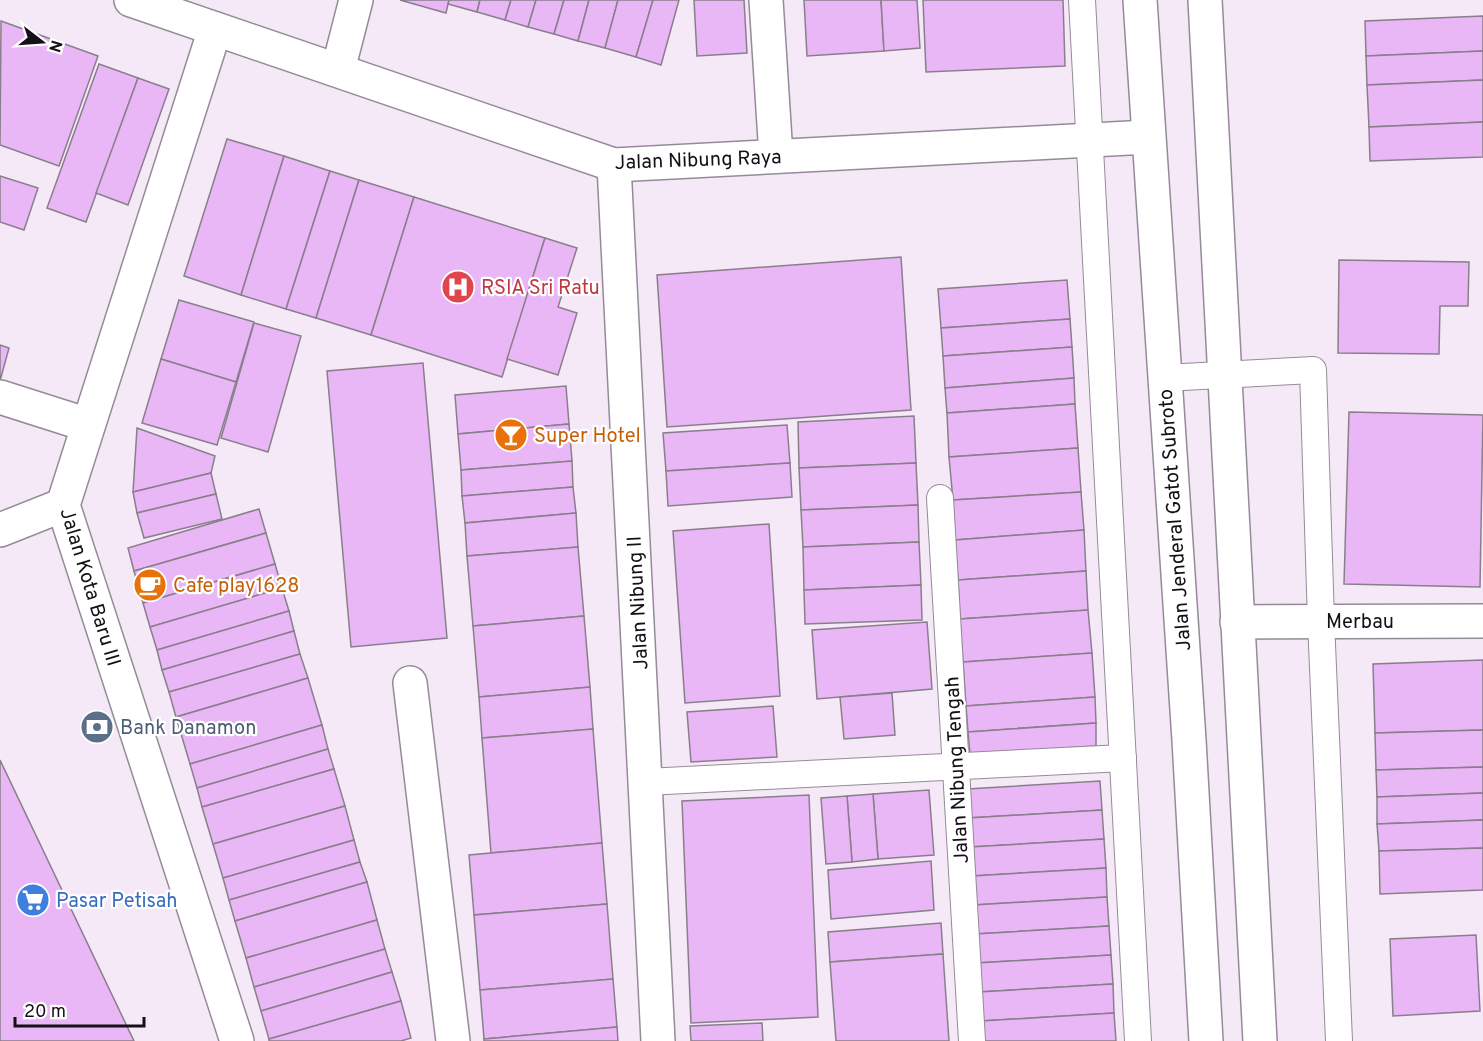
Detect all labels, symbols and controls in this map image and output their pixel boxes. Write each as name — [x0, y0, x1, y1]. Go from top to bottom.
north arrow — [12, 12, 72, 72]
text: N — [43, 37, 66, 54]
street label: Jalan Nibung Raya — [614, 145, 782, 177]
hospital icon: RSIA Sri Ratu — [440, 269, 476, 305]
place label: RSIA Sri Ratu — [481, 276, 600, 302]
street label: Jalan Jenderal Gatot Subroto — [1154, 388, 1198, 652]
bar icon: Super Hotel — [493, 417, 529, 453]
place label: Super Hotel — [534, 424, 641, 450]
street label: Jalan Kota Baru III — [53, 505, 126, 670]
street label: Jalan Nibung II — [623, 535, 655, 671]
cafe icon: Cafe play1628 — [132, 567, 168, 603]
place label: Cafe play1628 — [173, 574, 300, 600]
street label: Merbau — [1326, 610, 1394, 636]
street label: Jalan Nibung Tengah — [940, 676, 976, 864]
bank icon: Bank Danamon — [79, 709, 115, 745]
place label: Bank Danamon — [120, 716, 256, 742]
supermarket icon: Pasar Petisah — [15, 882, 51, 918]
place label: Pasar Petisah — [56, 889, 178, 915]
scale bar — [15, 990, 144, 1028]
text: 20 m — [24, 1001, 66, 1024]

